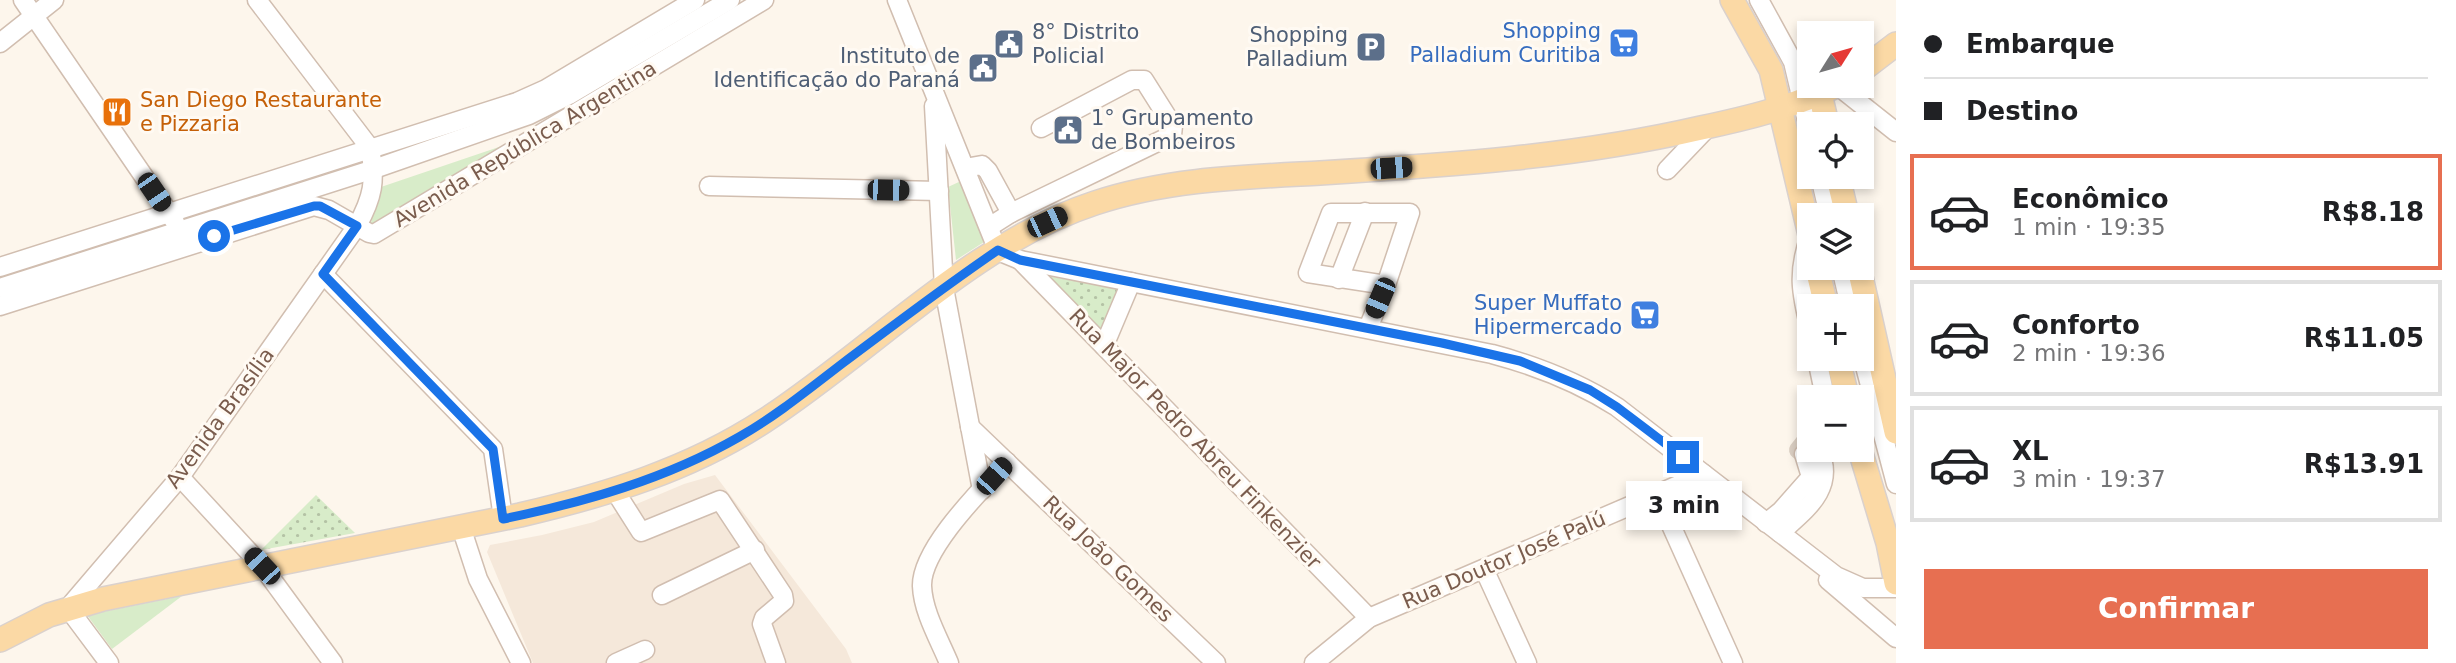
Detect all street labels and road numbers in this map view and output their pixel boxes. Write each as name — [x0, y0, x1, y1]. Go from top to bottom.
street label: Avenida República Argentina — [389, 56, 661, 232]
street label: Rua Major Pedro Abreu Finkenzier — [1064, 304, 1326, 574]
street label: Avenida Brasília — [161, 343, 279, 493]
street label: Rua João Gomes — [1038, 491, 1178, 627]
street label: Rua Doutor José Palú — [1399, 506, 1609, 614]

